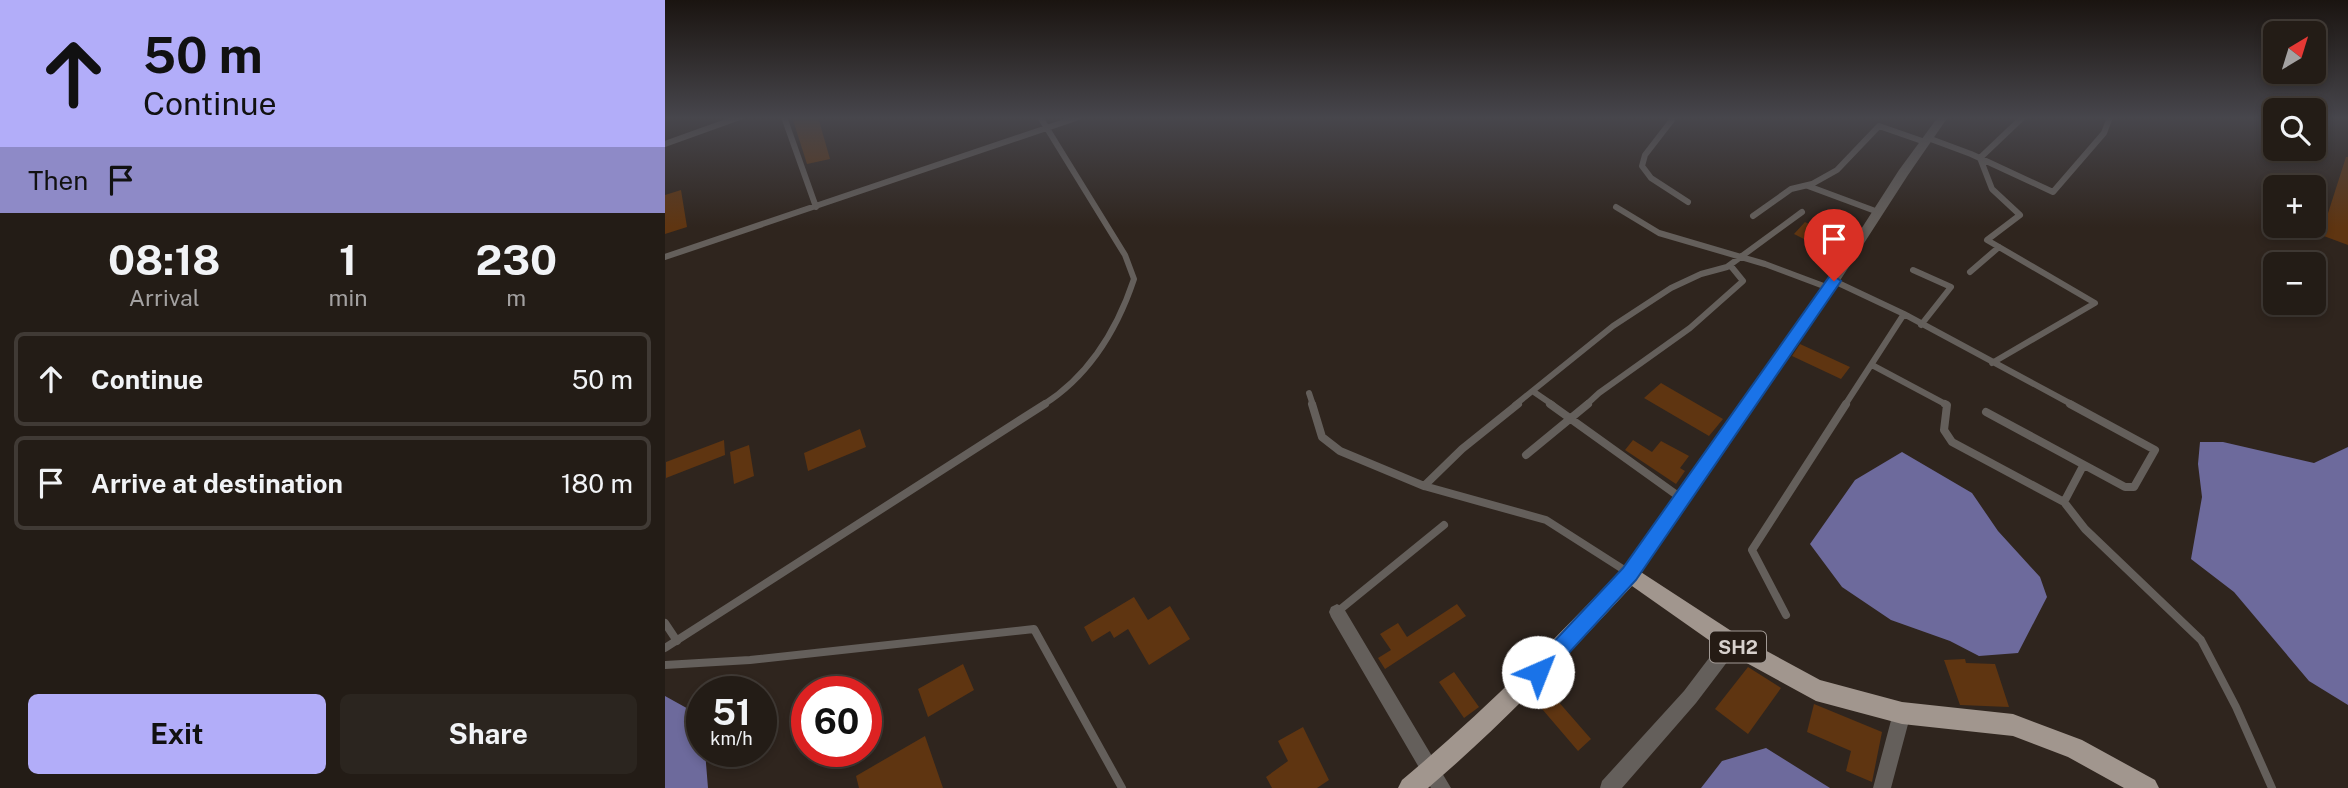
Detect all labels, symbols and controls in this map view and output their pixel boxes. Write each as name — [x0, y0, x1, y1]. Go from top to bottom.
north arrow — [2263, 21, 2326, 84]
map controls — [2263, 21, 2326, 315]
text: 50 m — [143, 26, 263, 84]
icon: ahead — [28, 28, 119, 119]
text: Continue — [143, 85, 277, 122]
button: search — [2263, 98, 2326, 161]
icon: arrive — [102, 161, 140, 199]
text: Then — [28, 165, 88, 196]
button: + — [2263, 175, 2326, 238]
pin — [1804, 209, 1864, 281]
icon: arrive — [1815, 220, 1853, 258]
text: 08:18 — [108, 235, 221, 284]
text: 1 — [339, 235, 357, 284]
text: 230 — [475, 235, 557, 284]
button: − — [2263, 252, 2326, 315]
text: Arrival — [129, 284, 200, 311]
text: min — [329, 284, 368, 311]
text: m — [506, 284, 526, 311]
icon: ahead — [32, 360, 70, 398]
text: Continue — [91, 364, 203, 395]
text: 50 m — [572, 364, 633, 395]
icon: arrive — [32, 464, 70, 502]
text: Arrive at destination — [91, 468, 343, 499]
text: 180 m — [561, 468, 633, 499]
road number: SH2 — [1710, 632, 1766, 662]
position arrow — [1501, 635, 1575, 709]
speed limit sign: 60 — [791, 676, 882, 767]
text: 51 — [712, 692, 751, 733]
button: Exit — [28, 694, 326, 774]
button: Share — [340, 694, 637, 774]
text: km/h — [710, 728, 753, 749]

